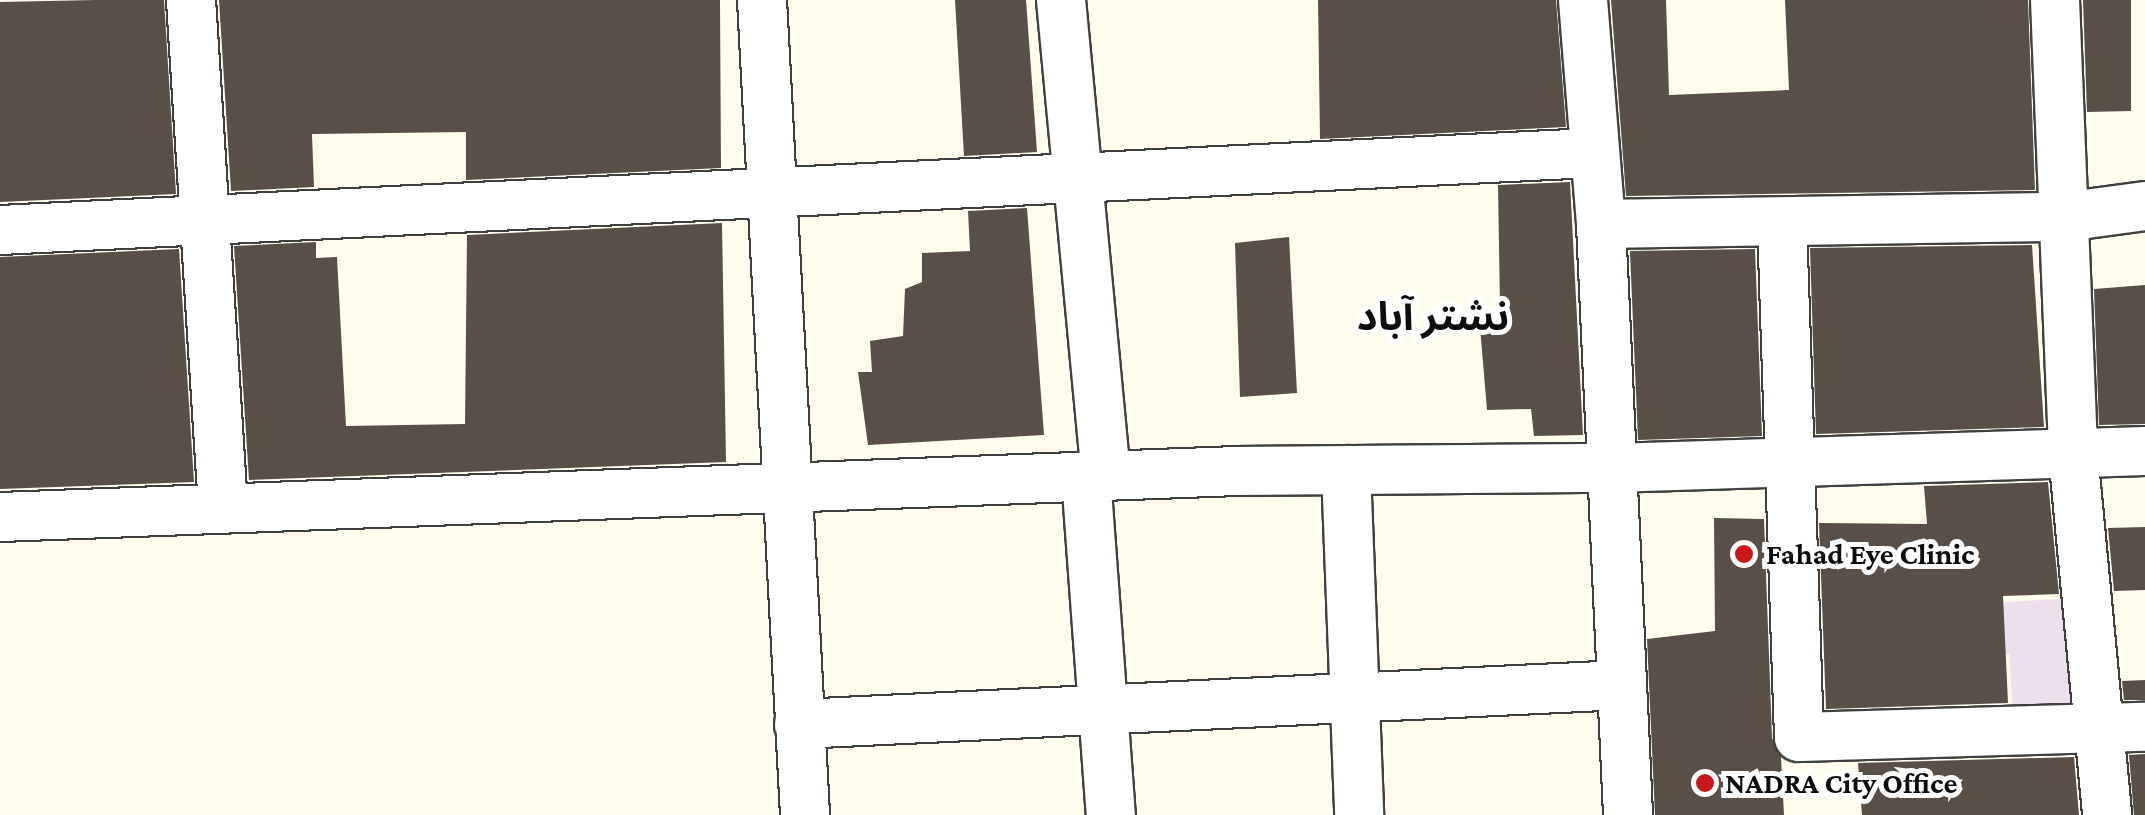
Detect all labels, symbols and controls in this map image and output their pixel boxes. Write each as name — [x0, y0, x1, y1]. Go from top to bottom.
district label: نشتر آباد — [1357, 293, 1509, 341]
place label: Fahad Eye Clinic — [1766, 536, 1975, 572]
marker: Fahad Eye Clinic — [1731, 541, 1757, 567]
place label: NADRA City Office — [1725, 765, 1957, 801]
marker: NADRA City Office — [1694, 772, 1716, 794]

